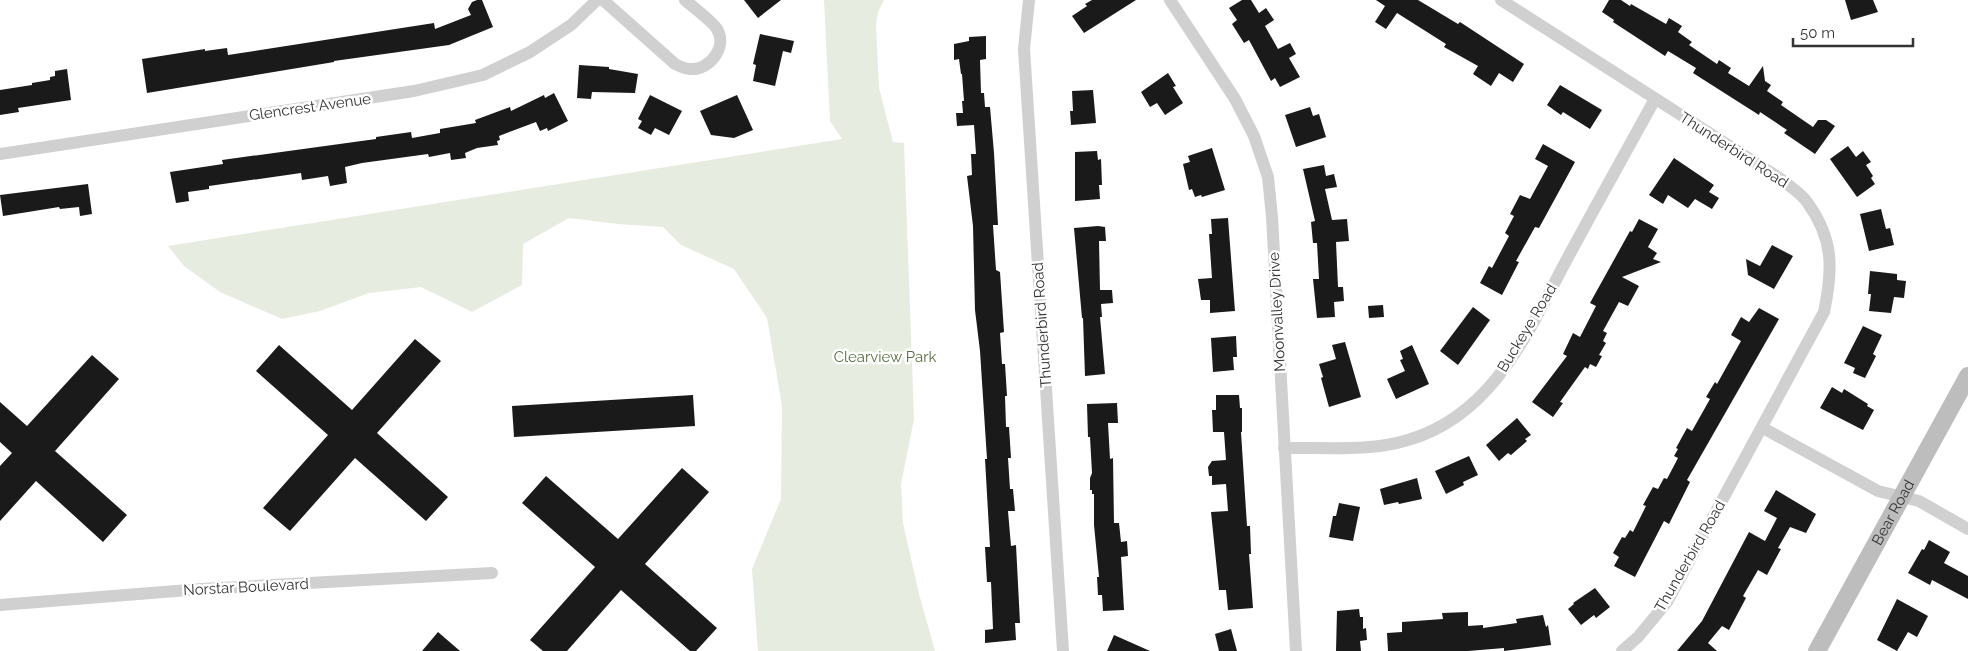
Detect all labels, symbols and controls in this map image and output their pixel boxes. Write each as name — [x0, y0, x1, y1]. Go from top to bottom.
scale bar — [1793, 15, 1913, 47]
text: 50 m — [1800, 24, 1835, 42]
street label: Glencrest Avenue — [248, 90, 372, 124]
street label: Thunderbird Road — [1676, 108, 1792, 192]
street label: Moonvalley Drive — [1265, 252, 1289, 372]
street label: Thunderbird Road — [1029, 262, 1055, 388]
street label: Buckeye Road — [1494, 281, 1560, 375]
park label: Clearview Park — [834, 348, 936, 366]
street label: Bear Road — [1868, 477, 1918, 548]
street label: Thunderbird Road — [1651, 497, 1729, 615]
street label: Norstar Boulevard — [183, 575, 309, 599]

